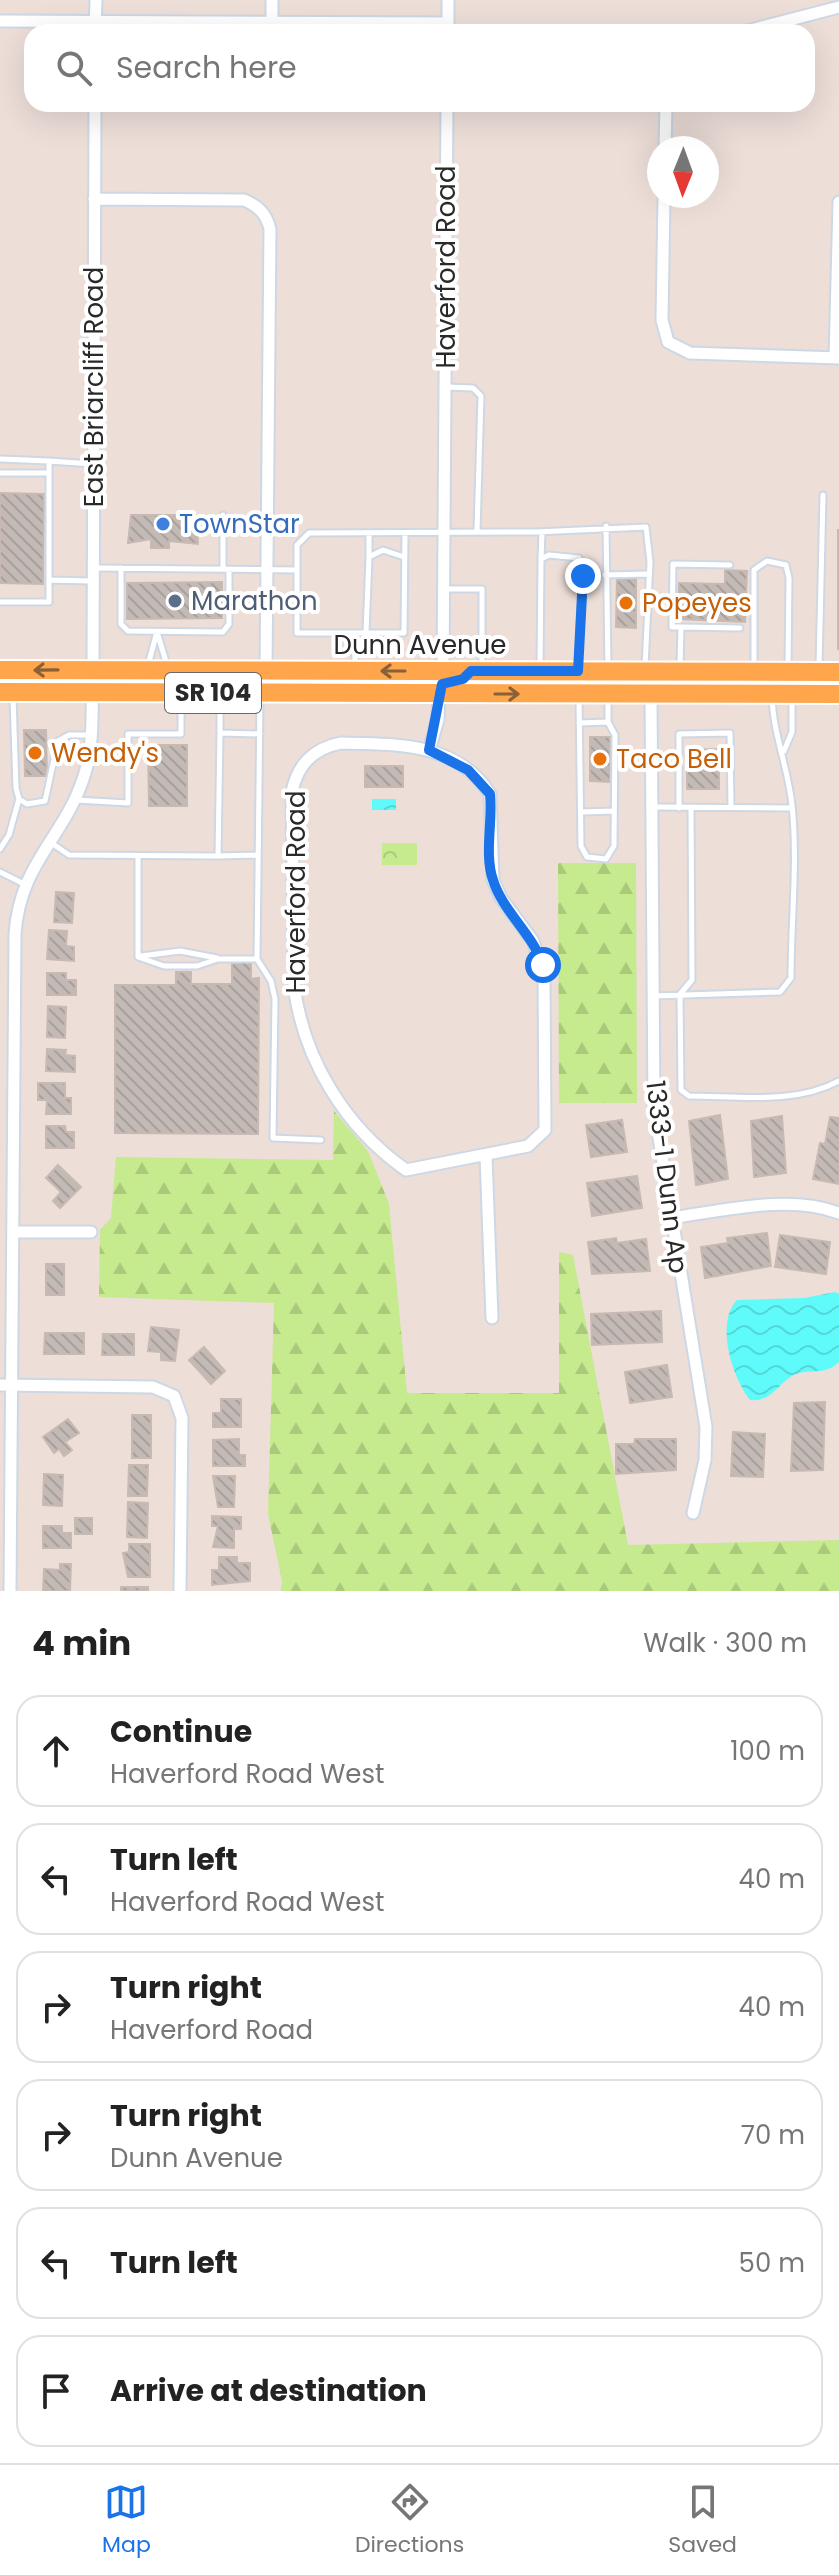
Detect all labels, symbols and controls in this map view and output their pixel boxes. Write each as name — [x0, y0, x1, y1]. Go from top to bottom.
search box — [24, 24, 815, 112]
icon: search — [52, 46, 96, 90]
text: Search here — [116, 46, 297, 89]
north arrow — [647, 136, 719, 208]
street label: Haverford Road — [428, 166, 464, 368]
street label: East Briarcliff Road — [76, 267, 112, 507]
place label: TownStar — [179, 506, 300, 542]
marker: TownStar — [154, 515, 172, 533]
route end — [565, 558, 601, 594]
place label: Marathon — [191, 583, 318, 619]
place label: Popeyes — [642, 585, 752, 621]
marker: Marathon — [166, 592, 184, 610]
marker: Popeyes — [617, 594, 635, 612]
street label: Dunn Avenue — [334, 627, 506, 663]
one-way arrow — [33, 662, 60, 677]
one-way arrow — [380, 663, 407, 679]
road number: SR 104 — [165, 673, 261, 713]
one-way arrow — [493, 686, 520, 702]
place label: Wendy's — [51, 735, 159, 771]
place label: Taco Bell — [616, 741, 732, 777]
marker: Wendy's — [26, 744, 44, 762]
marker: Taco Bell — [591, 750, 609, 768]
street label: Haverford Road — [278, 791, 314, 993]
route start — [525, 947, 561, 983]
street label: 1333-1 Dunn Ap — [637, 1078, 697, 1276]
text: 4 min — [32, 1619, 131, 1667]
text: Walk · 300 m — [643, 1625, 807, 1661]
text: Continue — [110, 1710, 252, 1753]
icon: ahead — [34, 1729, 78, 1773]
text: 100 m — [730, 1733, 805, 1769]
text: Haverford Road West — [110, 1756, 384, 1792]
text: Turn left — [110, 1838, 238, 1881]
icon: left — [34, 1857, 78, 1901]
text: 40 m — [739, 1861, 805, 1897]
text: Haverford Road West — [110, 1884, 384, 1920]
text: Turn right — [110, 1966, 262, 2009]
icon: right — [34, 1985, 78, 2029]
text: 40 m — [739, 1989, 805, 2025]
text: Haverford Road — [110, 2012, 313, 2048]
text: Turn right — [110, 2094, 262, 2137]
icon: right — [34, 2113, 78, 2157]
text: 70 m — [741, 2117, 805, 2153]
text: Dunn Avenue — [110, 2140, 283, 2176]
icon: left — [34, 2241, 78, 2285]
text: Turn left — [110, 2241, 238, 2284]
text: 50 m — [739, 2245, 805, 2281]
icon: arrive — [34, 2369, 78, 2413]
text: Arrive at destination — [110, 2369, 427, 2412]
tab: Map — [102, 2480, 151, 2561]
tab: Directions — [355, 2480, 464, 2561]
tab: Saved — [668, 2480, 737, 2561]

